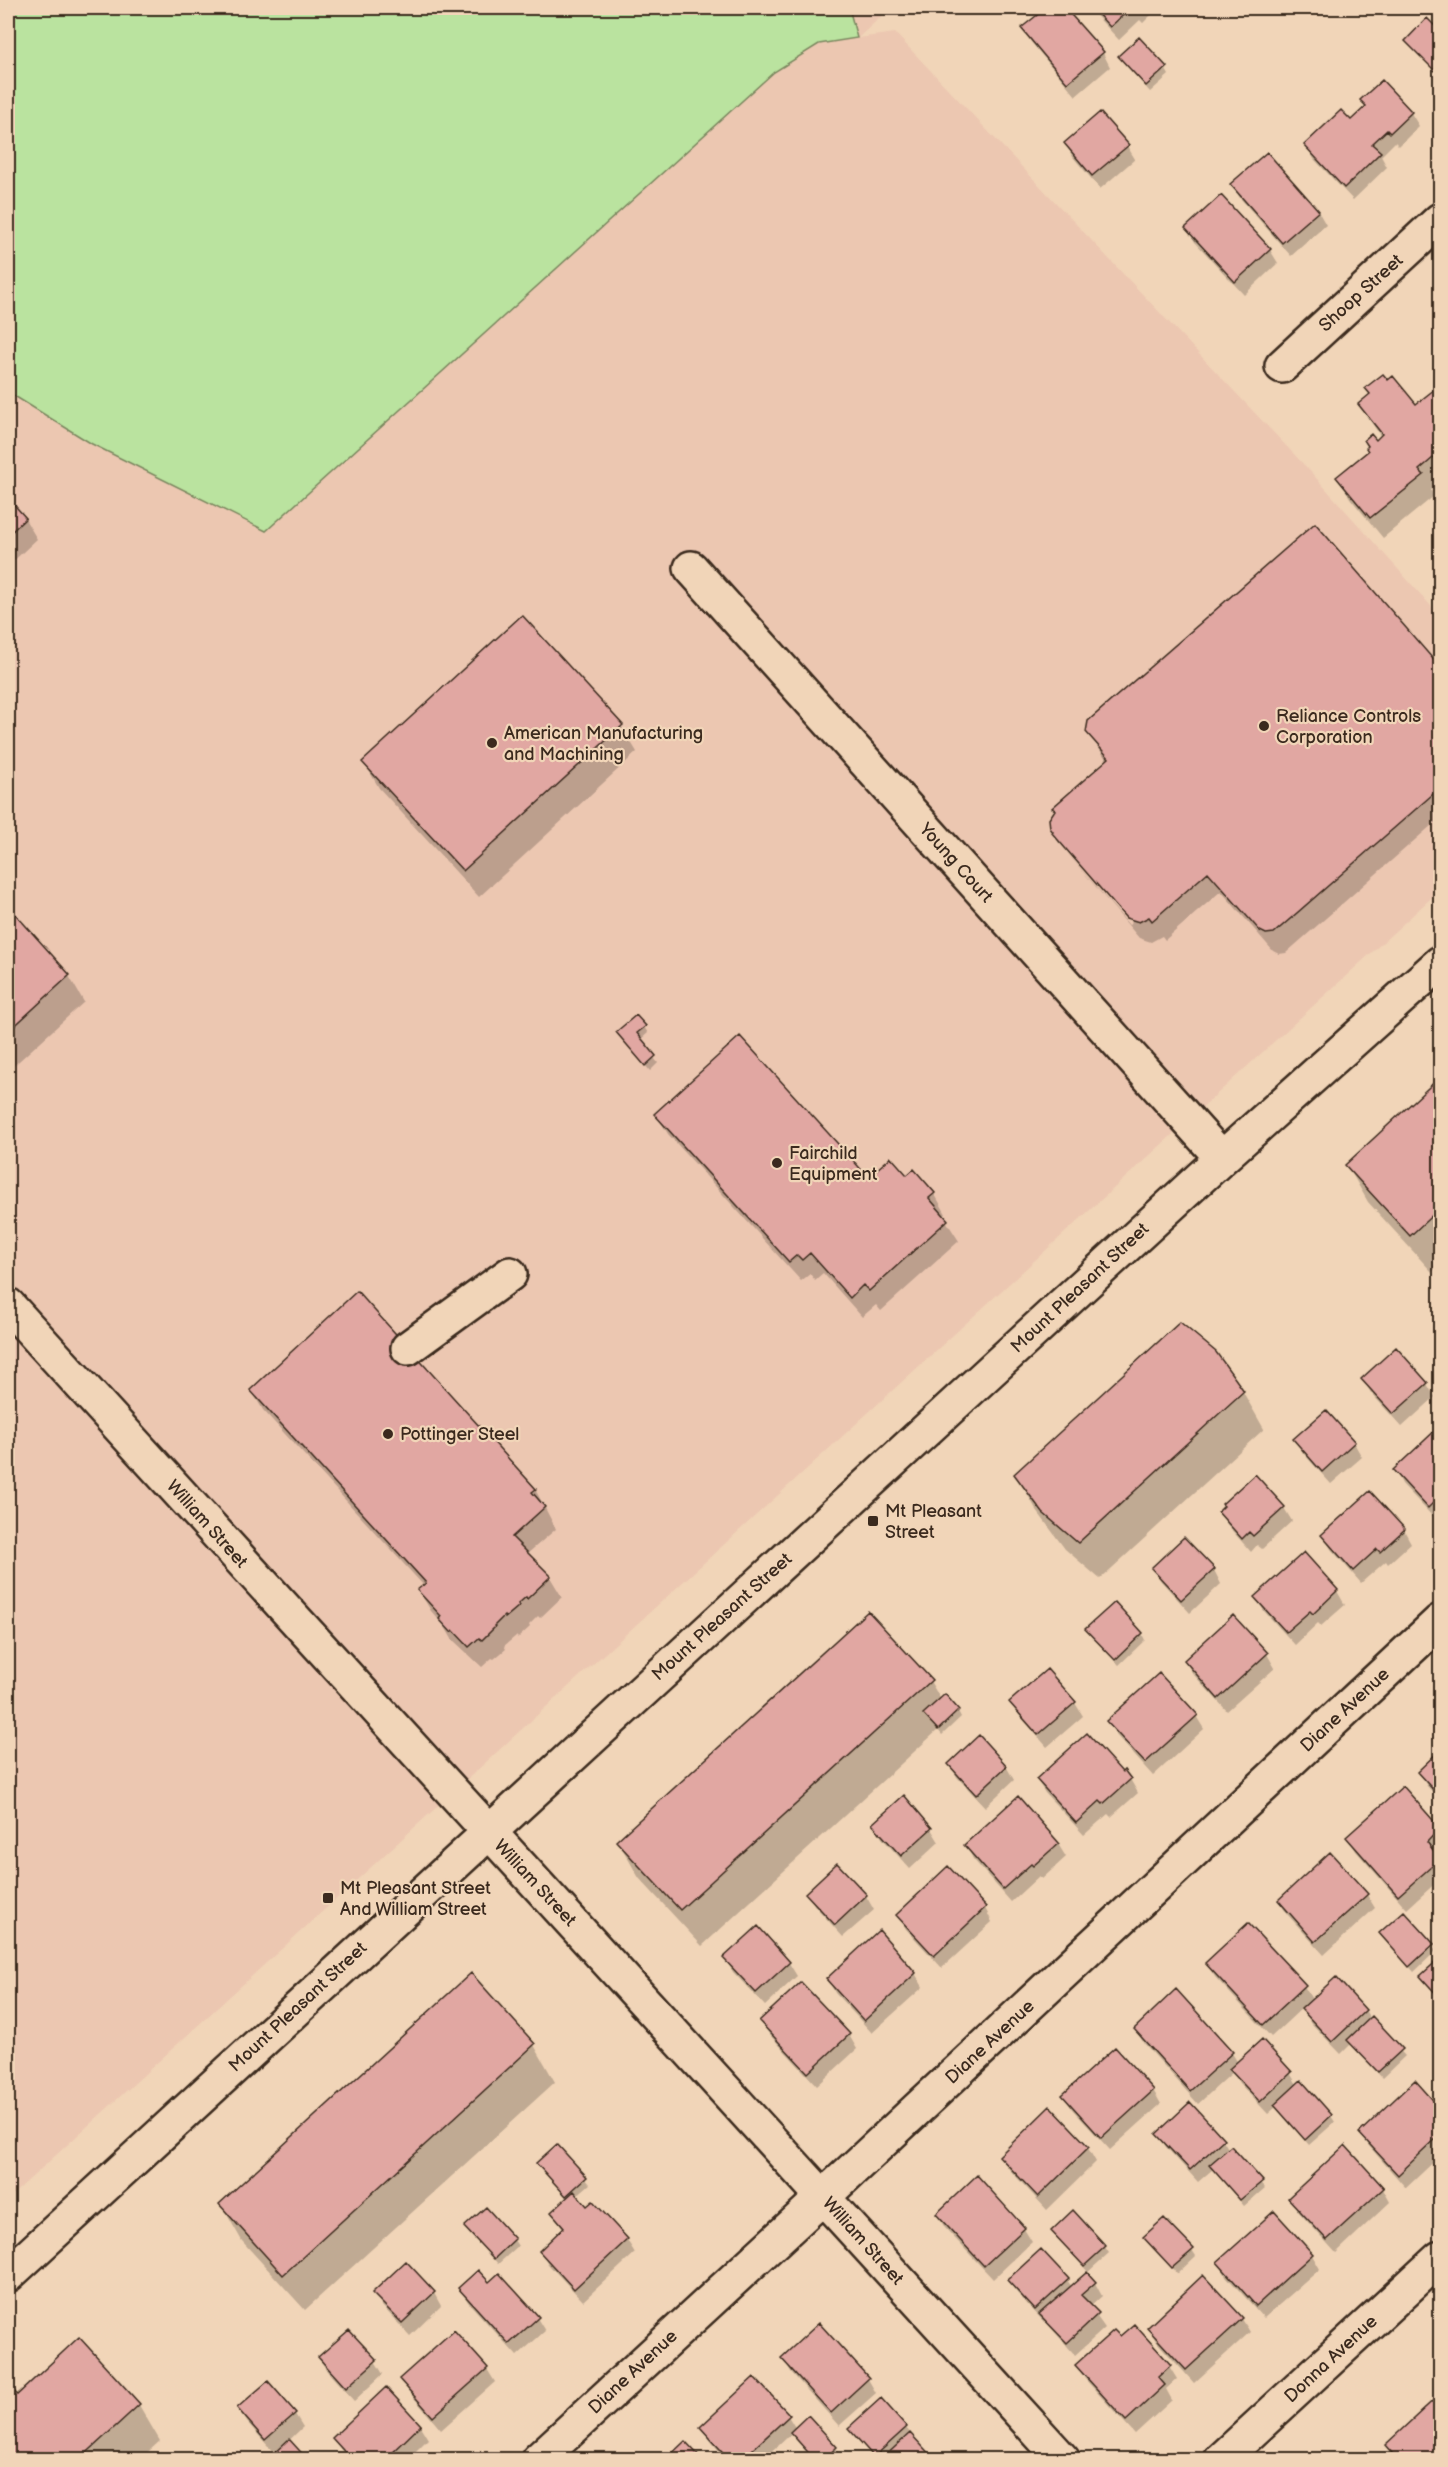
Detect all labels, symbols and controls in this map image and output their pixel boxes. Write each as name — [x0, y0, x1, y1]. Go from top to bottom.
street label: Shoop Street — [1315, 250, 1408, 336]
place label: Reliance Controls Corporation — [1276, 706, 1421, 748]
marker: Reliance Controls Corporation — [1257, 719, 1271, 733]
place label: American Manufacturing and Machining — [504, 723, 703, 765]
marker: American Manufacturing and Machining — [485, 736, 499, 750]
street label: Young Court — [914, 818, 997, 907]
place label: Fairchild Equipment — [789, 1143, 878, 1185]
marker: Fairchild Equipment — [770, 1156, 784, 1170]
street label: Mount Pleasant Street — [1007, 1218, 1154, 1357]
place label: Pottinger Steel — [400, 1424, 519, 1445]
marker: Pottinger Steel — [381, 1427, 395, 1441]
street label: William Street — [162, 1476, 252, 1573]
place label: Mt Pleasant Street — [885, 1501, 982, 1543]
marker: Mt Pleasant Street — [866, 1514, 880, 1528]
street label: Mount Pleasant Street — [648, 1548, 797, 1685]
street label: Diane Avenue — [1296, 1663, 1394, 1756]
street label: William Street — [489, 1835, 581, 1931]
place label: Mt Pleasant Street And William Street — [340, 1878, 491, 1920]
marker: Mt Pleasant Street And William Street — [321, 1891, 335, 1905]
street label: Mount Pleasant Street — [225, 1937, 372, 2076]
street label: Diane Avenue — [941, 1995, 1039, 2088]
street label: William Street — [818, 2193, 908, 2290]
street label: Donna Avenue — [1280, 2311, 1382, 2407]
street label: Diane Avenue — [584, 2325, 682, 2418]

